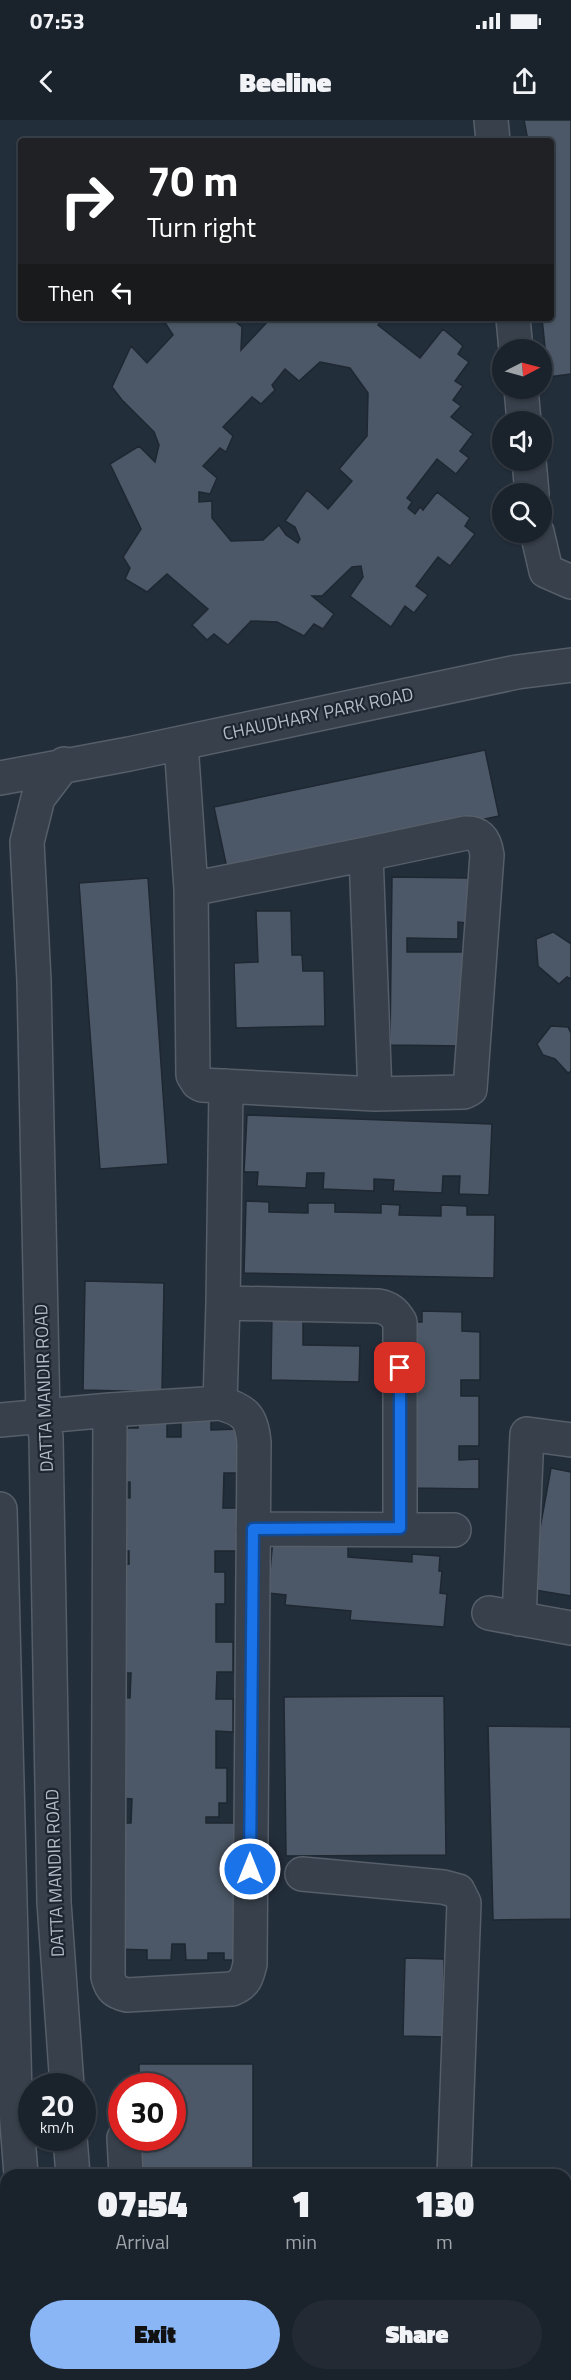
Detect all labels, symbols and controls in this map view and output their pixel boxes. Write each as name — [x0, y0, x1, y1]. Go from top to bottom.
text: 07:53 — [30, 4, 85, 38]
text: Beeline — [240, 61, 331, 102]
icon: back — [30, 65, 63, 98]
icon: share — [508, 65, 541, 98]
text: 70 m — [147, 148, 239, 212]
icon: right — [48, 162, 126, 240]
text: Turn right — [147, 206, 256, 247]
text: Then — [48, 276, 94, 310]
icon: left — [106, 276, 139, 309]
north arrow — [492, 339, 552, 399]
map controls — [492, 339, 552, 543]
button: sound — [492, 411, 552, 471]
button: search — [492, 483, 552, 543]
street label: CHAUDHARY PARK ROAD — [220, 680, 416, 747]
street label: DATTA MANDIR ROAD — [27, 1303, 60, 1473]
pin — [374, 1342, 425, 1393]
icon: arrive — [383, 1351, 416, 1384]
street label: DATTA MANDIR ROAD — [38, 1788, 71, 1958]
position arrow — [218, 1837, 282, 1901]
speed limit sign: 30 — [108, 2073, 186, 2151]
text: 20 — [40, 2082, 74, 2128]
text: km/h — [40, 2116, 74, 2139]
text: 07:54 — [98, 2176, 187, 2231]
text: 1 — [291, 2176, 311, 2231]
text: 130 — [415, 2176, 474, 2231]
text: Arrival — [115, 2226, 170, 2257]
text: min — [285, 2226, 317, 2257]
text: m — [436, 2226, 453, 2257]
button: Exit — [30, 2300, 280, 2369]
button: Share — [292, 2300, 542, 2369]

